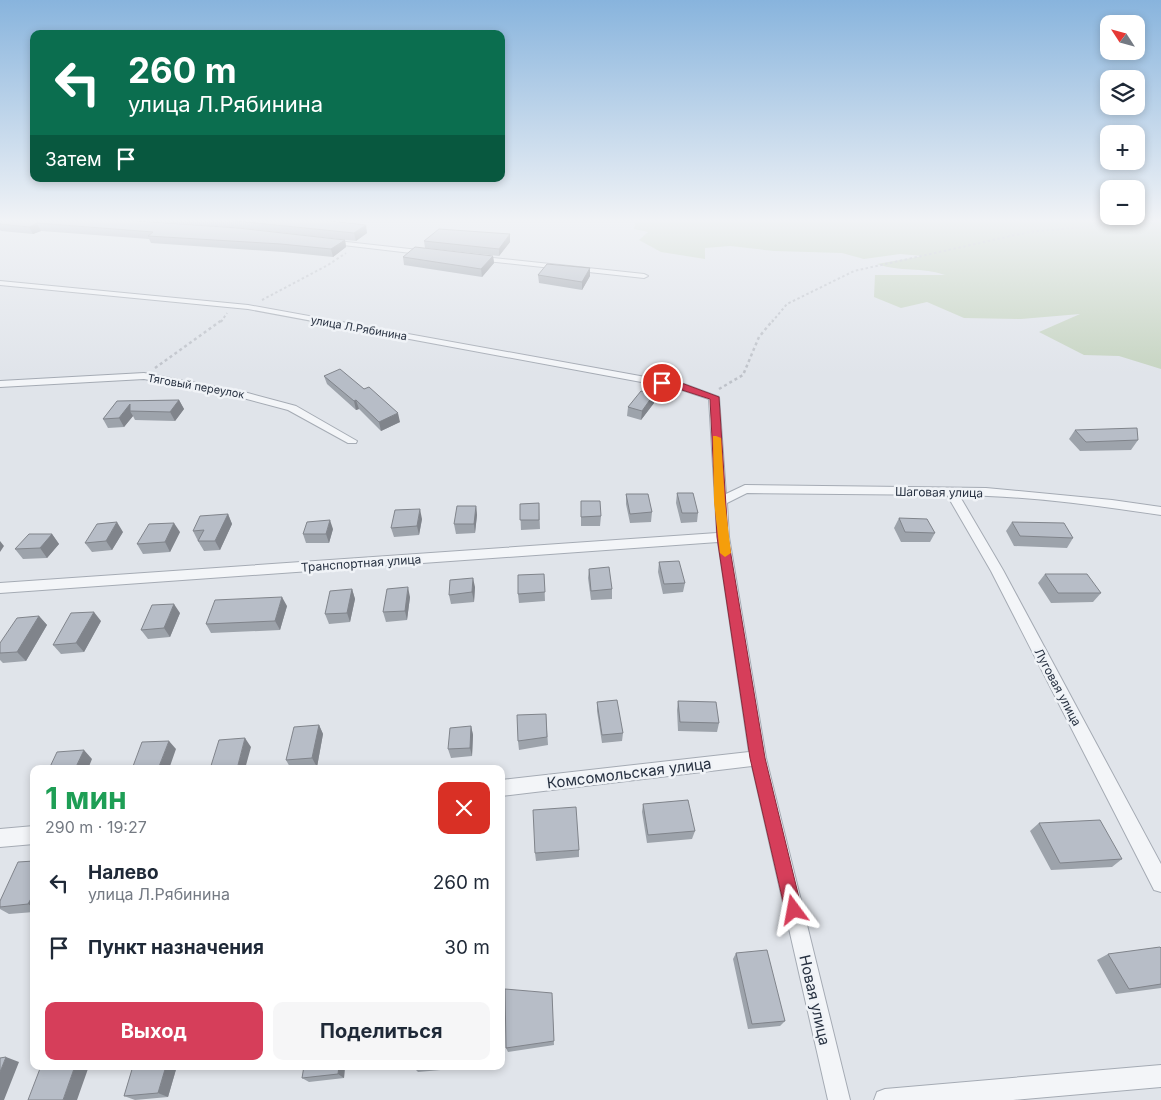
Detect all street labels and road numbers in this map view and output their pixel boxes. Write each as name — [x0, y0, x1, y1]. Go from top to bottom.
street label: улица Л.Рябинина — [310, 313, 408, 343]
street label: Тяговый переулок — [147, 371, 245, 401]
street label: Шаговая улица — [895, 484, 983, 500]
street label: Транспортная улица — [300, 551, 422, 575]
street label: Луговая улица — [1031, 646, 1085, 728]
street label: Комсомольская улица — [546, 753, 712, 793]
street label: Новая улица — [795, 953, 835, 1047]

